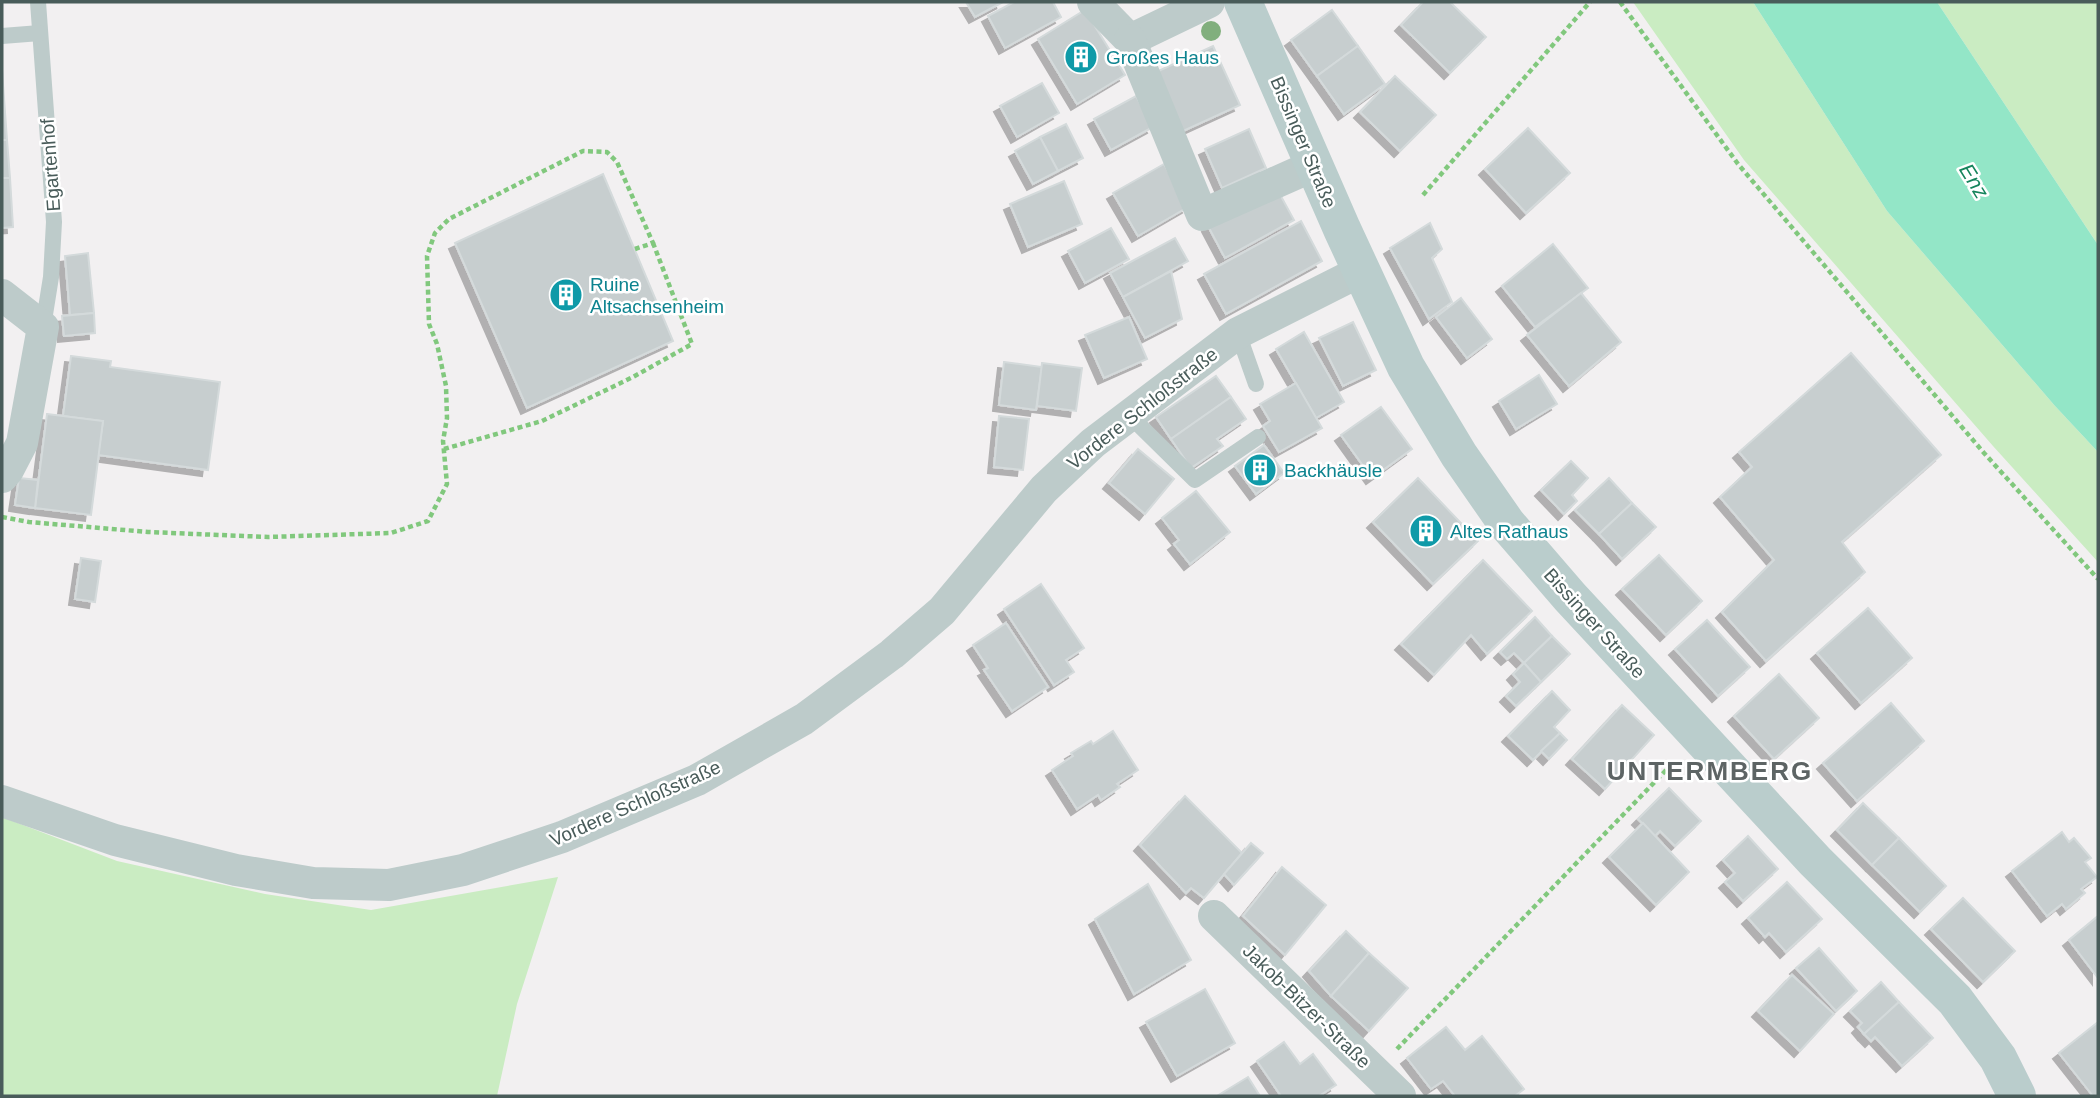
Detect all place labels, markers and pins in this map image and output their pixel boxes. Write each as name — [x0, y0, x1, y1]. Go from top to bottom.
building icon: Großes Haus — [1062, 38, 1100, 76]
place label: Großes Haus — [1106, 47, 1219, 68]
place label: Ruine Altsachsenheim — [590, 274, 724, 317]
building icon: Ruine Altsachsenheim — [547, 276, 585, 314]
building icon: Backhäusle — [1241, 451, 1279, 489]
place label: Backhäusle — [1284, 460, 1382, 481]
building icon: Altes Rathaus — [1407, 512, 1445, 550]
place label: Altes Rathaus — [1450, 521, 1568, 542]

